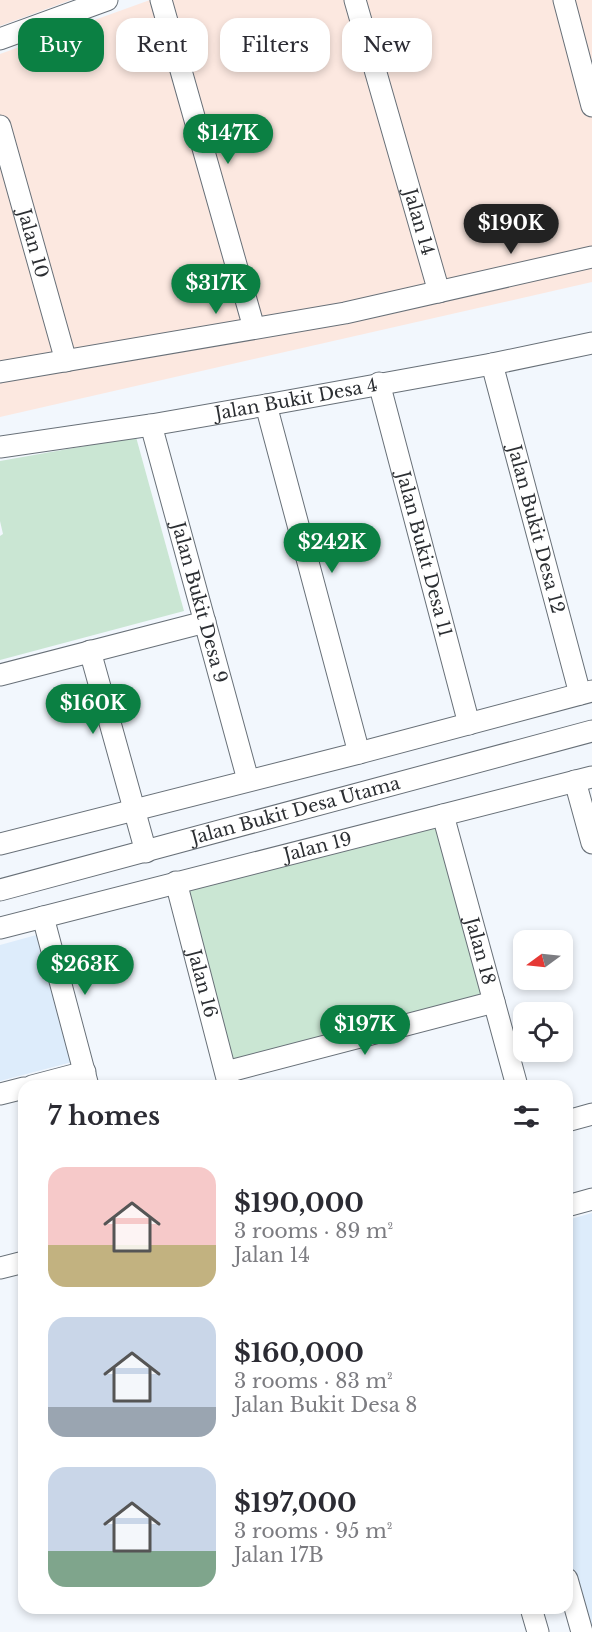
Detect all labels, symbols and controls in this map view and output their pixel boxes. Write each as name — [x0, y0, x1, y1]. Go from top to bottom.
chip: Buy — [18, 18, 104, 72]
chip: Rent — [116, 18, 208, 72]
chip: Filters — [220, 18, 330, 72]
chip: New — [342, 18, 432, 72]
pin: $147K — [186, 114, 270, 165]
text: $147K — [197, 121, 259, 145]
street label: Jalan 14 — [398, 184, 439, 258]
street label: Jalan 10 — [12, 204, 53, 281]
pin: $190K — [469, 204, 553, 255]
text: $190K — [478, 211, 544, 235]
pin: $317K — [174, 264, 258, 315]
text: $317K — [185, 271, 247, 295]
street label: Jalan Bukit Desa 4 — [211, 374, 379, 425]
street label: Jalan Bukit Desa 12 — [503, 441, 569, 616]
street label: Jalan Bukit Desa 11 — [391, 467, 457, 639]
street label: Jalan Bukit Desa 9 — [166, 518, 232, 685]
pin: $242K — [290, 523, 374, 574]
text: $242K — [298, 530, 366, 554]
pin: $160K — [51, 684, 135, 735]
text: $160K — [60, 691, 126, 715]
street label: Jalan Bukit Desa Utama — [187, 772, 402, 850]
street label: Jalan 19 — [279, 828, 354, 867]
street label: Jalan 18 — [460, 913, 500, 987]
north arrow — [513, 930, 573, 990]
map controls — [513, 930, 573, 1062]
pin: $263K — [43, 945, 127, 996]
street label: Jalan 16 — [183, 945, 222, 1020]
text: $263K — [51, 952, 119, 976]
button: locate — [513, 1002, 573, 1062]
pin: $197K — [323, 1005, 407, 1056]
text: $197K — [334, 1012, 396, 1036]
text: 7 homes — [48, 1100, 160, 1132]
icon: filters — [510, 1100, 543, 1133]
text: $190,000 — [234, 1187, 364, 1219]
icon: home — [96, 1191, 168, 1263]
text: 3 rooms · 89 m² — [234, 1219, 393, 1243]
text: Jalan 14 — [234, 1243, 310, 1267]
text: $160,000 — [234, 1337, 364, 1369]
icon: home — [96, 1341, 168, 1413]
text: 3 rooms · 83 m² — [234, 1369, 393, 1393]
text: Jalan Bukit Desa 8 — [234, 1393, 417, 1417]
text: $197,000 — [234, 1487, 357, 1519]
icon: home — [96, 1491, 168, 1563]
text: 3 rooms · 95 m² — [234, 1519, 392, 1543]
text: Jalan 17B — [234, 1543, 324, 1567]

